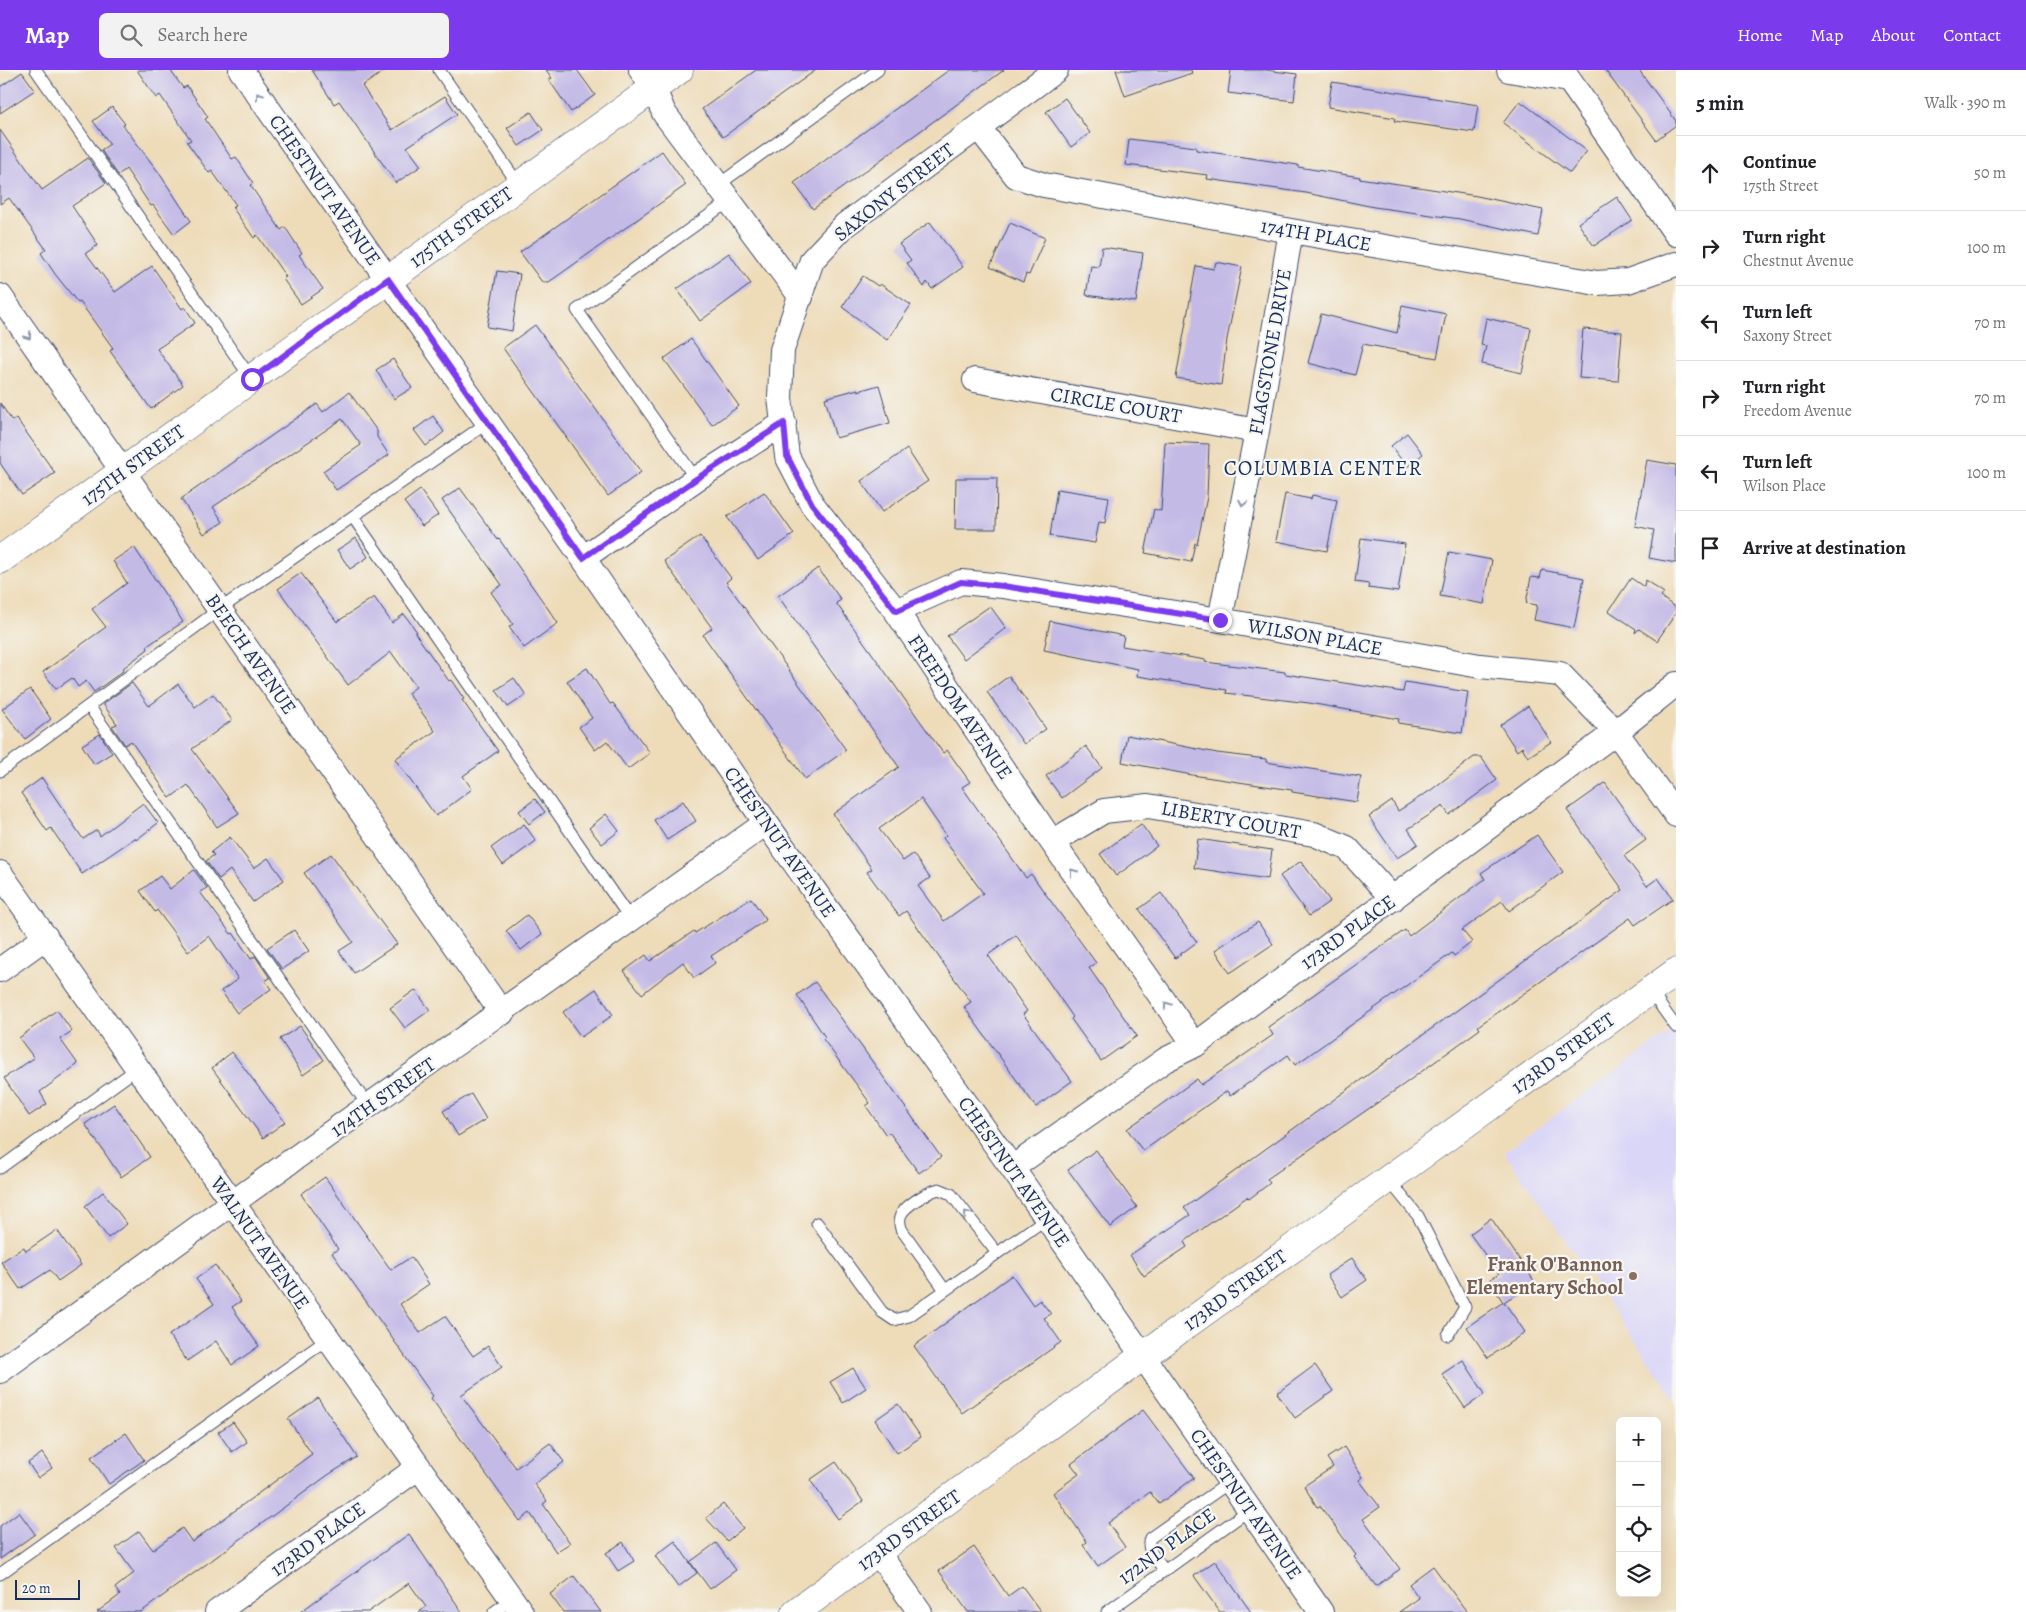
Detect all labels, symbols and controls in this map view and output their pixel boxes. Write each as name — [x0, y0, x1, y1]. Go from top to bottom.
search box — [99, 13, 449, 58]
text: Map — [25, 19, 69, 51]
icon: search — [117, 21, 145, 49]
text: Search here — [157, 22, 248, 48]
text: Home — [1737, 23, 1782, 47]
text: Map — [1810, 23, 1843, 47]
text: About — [1871, 23, 1915, 47]
text: Contact — [1943, 23, 2001, 47]
text: 5 min — [1696, 89, 1744, 117]
one-way arrow — [256, 92, 265, 101]
text: Walk · 390 m — [1925, 92, 2006, 114]
street label: CHESTNUT AVENUE — [263, 109, 387, 271]
street label: SAXONY STREET — [828, 136, 960, 248]
text: Continue — [1743, 149, 1817, 175]
icon: ahead — [1696, 159, 1724, 187]
text: 50 m — [1974, 162, 2006, 184]
text: 175th Street — [1743, 175, 1818, 197]
street label: 175TH STREET — [404, 180, 518, 274]
street label: 174TH PLACE — [1259, 212, 1373, 258]
text: Turn right — [1743, 224, 1825, 250]
icon: right — [1696, 234, 1724, 262]
text: 100 m — [1967, 237, 2006, 259]
text: Chestnut Avenue — [1743, 250, 1854, 272]
street label: FLAGSTONE DRIVE — [1242, 267, 1298, 437]
text: Turn left — [1743, 299, 1812, 325]
icon: left — [1696, 309, 1724, 337]
text: 70 m — [1974, 312, 2006, 334]
text: Saxony Street — [1743, 325, 1832, 347]
one-way arrow — [22, 330, 31, 340]
route start — [241, 368, 264, 391]
text: Turn right — [1743, 374, 1825, 400]
street label: CIRCLE COURT — [1048, 380, 1184, 430]
icon: right — [1696, 384, 1724, 412]
text: 70 m — [1974, 387, 2006, 409]
text: Freedom Avenue — [1743, 400, 1852, 422]
street label: 175TH STREET — [76, 418, 190, 512]
text: Turn left — [1743, 449, 1812, 475]
district label: COLUMBIA CENTER — [1224, 454, 1422, 482]
icon: left — [1696, 459, 1724, 487]
text: 100 m — [1967, 462, 2006, 484]
text: Wilson Place — [1743, 475, 1826, 497]
one-way arrow — [1238, 498, 1249, 507]
icon: arrive — [1696, 534, 1724, 562]
text: Arrive at destination — [1743, 535, 1906, 561]
street label: BEECH AVENUE — [199, 588, 303, 720]
route end — [1209, 609, 1232, 632]
street label: WILSON PLACE — [1245, 612, 1384, 662]
street label: FREEDOM AVENUE — [901, 629, 1019, 785]
street label: CHESTNUT AVENUE — [718, 761, 842, 923]
street label: LIBERTY COURT — [1159, 794, 1303, 846]
one-way arrow — [1070, 868, 1079, 878]
street label: 173RD PLACE — [1295, 888, 1401, 976]
one-way arrow — [1164, 1001, 1173, 1011]
street label: 173RD STREET — [1506, 1006, 1620, 1100]
street label: 174TH STREET — [325, 1051, 441, 1143]
street label: CHESTNUT AVENUE — [952, 1091, 1076, 1253]
street label: WALNUT AVENUE — [203, 1170, 316, 1315]
one-way arrow — [964, 1211, 972, 1220]
street label: 173RD STREET — [1178, 1243, 1292, 1337]
place label: Frank O'Bannon Elementary School — [1466, 1251, 1624, 1301]
marker: Frank O'Bannon Elementary School — [1627, 1270, 1639, 1282]
map controls — [1616, 1417, 1661, 1597]
button: + — [1616, 1417, 1661, 1462]
street label: CHESTNUT AVENUE — [1184, 1423, 1308, 1585]
button: − — [1616, 1462, 1661, 1507]
street label: 173RD STREET — [852, 1483, 966, 1577]
street label: 173RD PLACE — [265, 1495, 371, 1583]
street label: 172ND PLACE — [1113, 1501, 1221, 1591]
button: locate — [1616, 1507, 1661, 1552]
button: layers — [1616, 1552, 1661, 1597]
scale bar — [15, 1577, 80, 1600]
text: 20 m — [22, 1579, 51, 1598]

